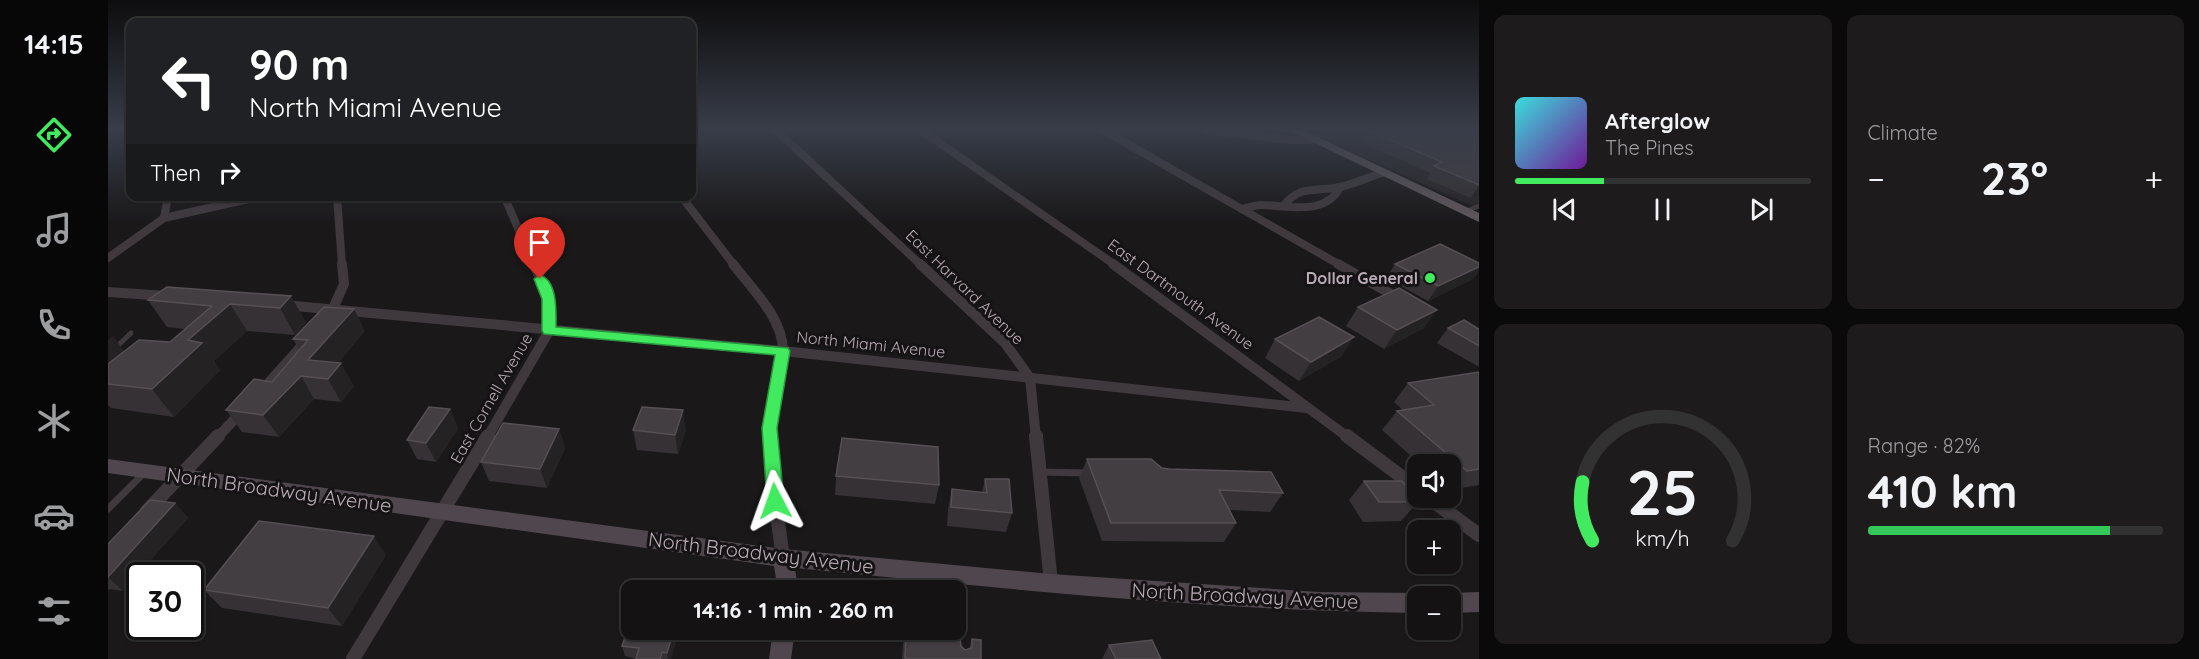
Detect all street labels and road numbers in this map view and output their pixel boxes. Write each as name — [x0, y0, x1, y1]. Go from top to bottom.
street label: East Harvard Avenue — [902, 225, 1028, 349]
street label: East Dartmouth Avenue — [1104, 234, 1258, 354]
street label: North Miami Avenue — [795, 326, 947, 362]
street label: East Cornell Avenue — [446, 329, 536, 467]
street label: North Broadway Avenue — [165, 461, 393, 518]
street label: North Broadway Avenue — [647, 526, 875, 579]
street label: North Broadway Avenue — [1131, 577, 1359, 614]

